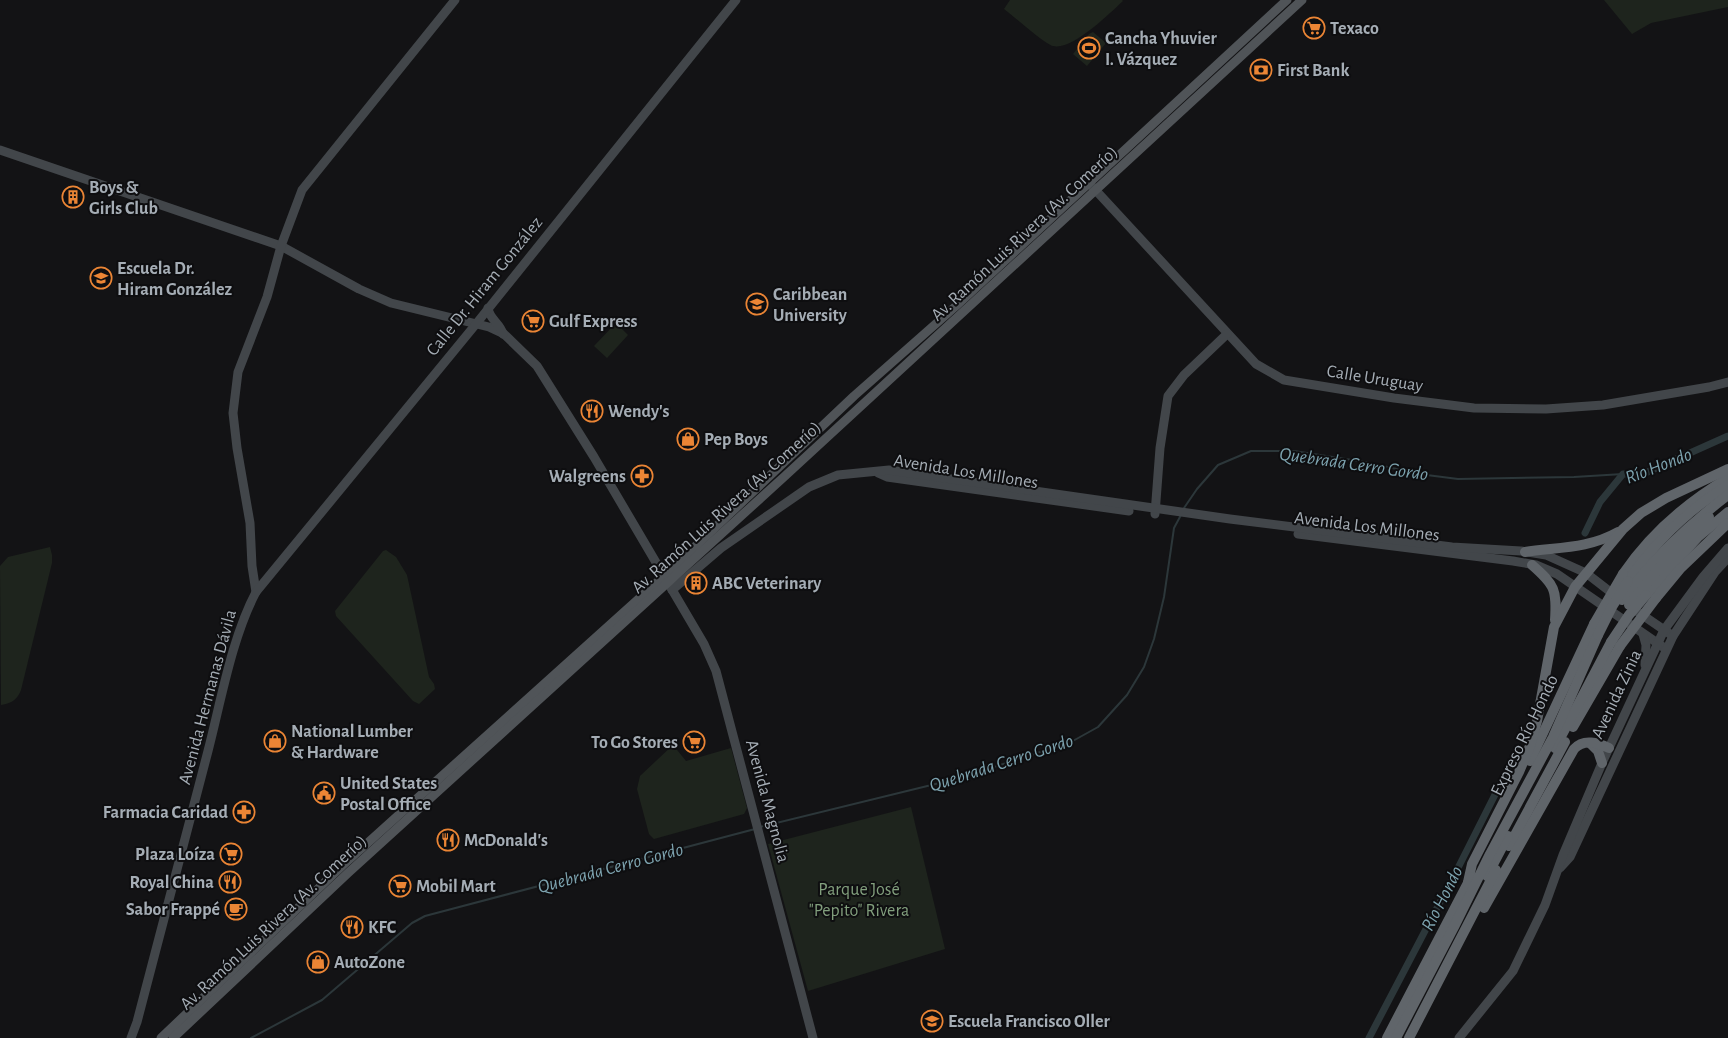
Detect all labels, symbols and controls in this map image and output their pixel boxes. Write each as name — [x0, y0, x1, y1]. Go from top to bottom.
supermarket icon: Texaco — [1302, 16, 1326, 40]
place label: Texaco — [1330, 20, 1379, 38]
place label: Cancha Yhuvier I. Vázquez — [1105, 30, 1217, 69]
sports icon: Cancha Yhuvier I. Vázquez — [1077, 36, 1101, 60]
bank icon: First Bank — [1249, 58, 1273, 82]
place label: First Bank — [1277, 62, 1349, 80]
street label: Av. Ramón Luis Rivera (Av. Comerío) — [928, 143, 1121, 325]
place label: Boys & Girls Club — [89, 179, 158, 218]
building icon: Boys & Girls Club — [61, 185, 85, 209]
street label: Calle Dr. Hiram González — [423, 214, 546, 359]
place label: Escuela Dr. Hiram González — [117, 260, 232, 299]
school or university icon: Escuela Dr. Hiram González — [89, 266, 113, 290]
place label: Caribbean University — [773, 286, 848, 325]
school or university icon: Caribbean University — [745, 292, 769, 316]
supermarket icon: Gulf Express — [521, 309, 545, 333]
place label: Gulf Express — [549, 313, 638, 331]
street label: Calle Uruguay — [1325, 362, 1425, 396]
restaurant icon: Wendy's — [580, 399, 604, 423]
place label: Wendy's — [608, 403, 670, 421]
street label: Av. Ramón Luis Rivera (Av. Comerío) — [629, 418, 825, 597]
shop icon: Pep Boys — [676, 427, 700, 451]
place label: Pep Boys — [704, 431, 768, 449]
water label: Quebrada Cerro Gordo — [1278, 445, 1430, 484]
water label: Río Hondo — [1623, 445, 1695, 488]
street label: Avenida Los Millones — [892, 452, 1039, 492]
pharmacy icon: Walgreens — [630, 464, 654, 488]
place label: Walgreens — [549, 468, 626, 486]
street label: Avenida Los Millones — [1293, 509, 1440, 545]
building icon: ABC Veterinary — [684, 571, 708, 595]
place label: ABC Veterinary — [712, 575, 822, 593]
street label: Avenida Hermanas Dávila — [176, 608, 240, 787]
street label: Avenida Zinia — [1589, 647, 1645, 742]
street label: Expreso Río Hondo — [1488, 672, 1562, 799]
place label: National Lumber & Hardware — [291, 723, 414, 762]
shop icon: National Lumber & Hardware — [263, 729, 287, 753]
supermarket icon: To Go Stores — [682, 730, 706, 754]
water label: Quebrada Cerro Gordo — [927, 731, 1076, 796]
place label: To Go Stores — [591, 734, 678, 752]
street label: Avenida Magnolia — [742, 738, 792, 865]
place label: United States Postal Office — [340, 775, 437, 814]
public building icon: United States Postal Office — [312, 781, 336, 805]
pharmacy icon: Farmacia Caridad — [232, 800, 256, 824]
place label: Farmacia Caridad — [103, 804, 229, 822]
restaurant icon: McDonald's — [436, 828, 460, 852]
street label: Av. Ramón Luis Rivera (Av. Comerío) — [177, 832, 370, 1014]
place label: McDonald's — [464, 832, 548, 850]
water label: Quebrada Cerro Gordo — [536, 840, 685, 897]
supermarket icon: Plaza Loíza — [219, 842, 243, 866]
place label: Plaza Loíza — [135, 846, 215, 864]
water label: Río Hondo — [1418, 863, 1467, 934]
restaurant icon: Royal China — [218, 870, 242, 894]
place label: Royal China — [130, 874, 214, 892]
supermarket icon: Mobil Mart — [388, 874, 412, 898]
place label: Mobil Mart — [416, 878, 496, 896]
park label: Parque José "Pepito" Rivera — [809, 881, 909, 920]
cafe icon: Sabor Frappé — [224, 897, 248, 921]
place label: Sabor Frappé — [126, 901, 220, 919]
restaurant icon: KFC — [340, 915, 364, 939]
place label: KFC — [368, 919, 397, 937]
shop icon: AutoZone — [306, 950, 330, 974]
place label: AutoZone — [334, 954, 405, 972]
school or university icon: Escuela Francisco Oller — [920, 1009, 944, 1033]
place label: Escuela Francisco Oller — [948, 1013, 1110, 1031]

